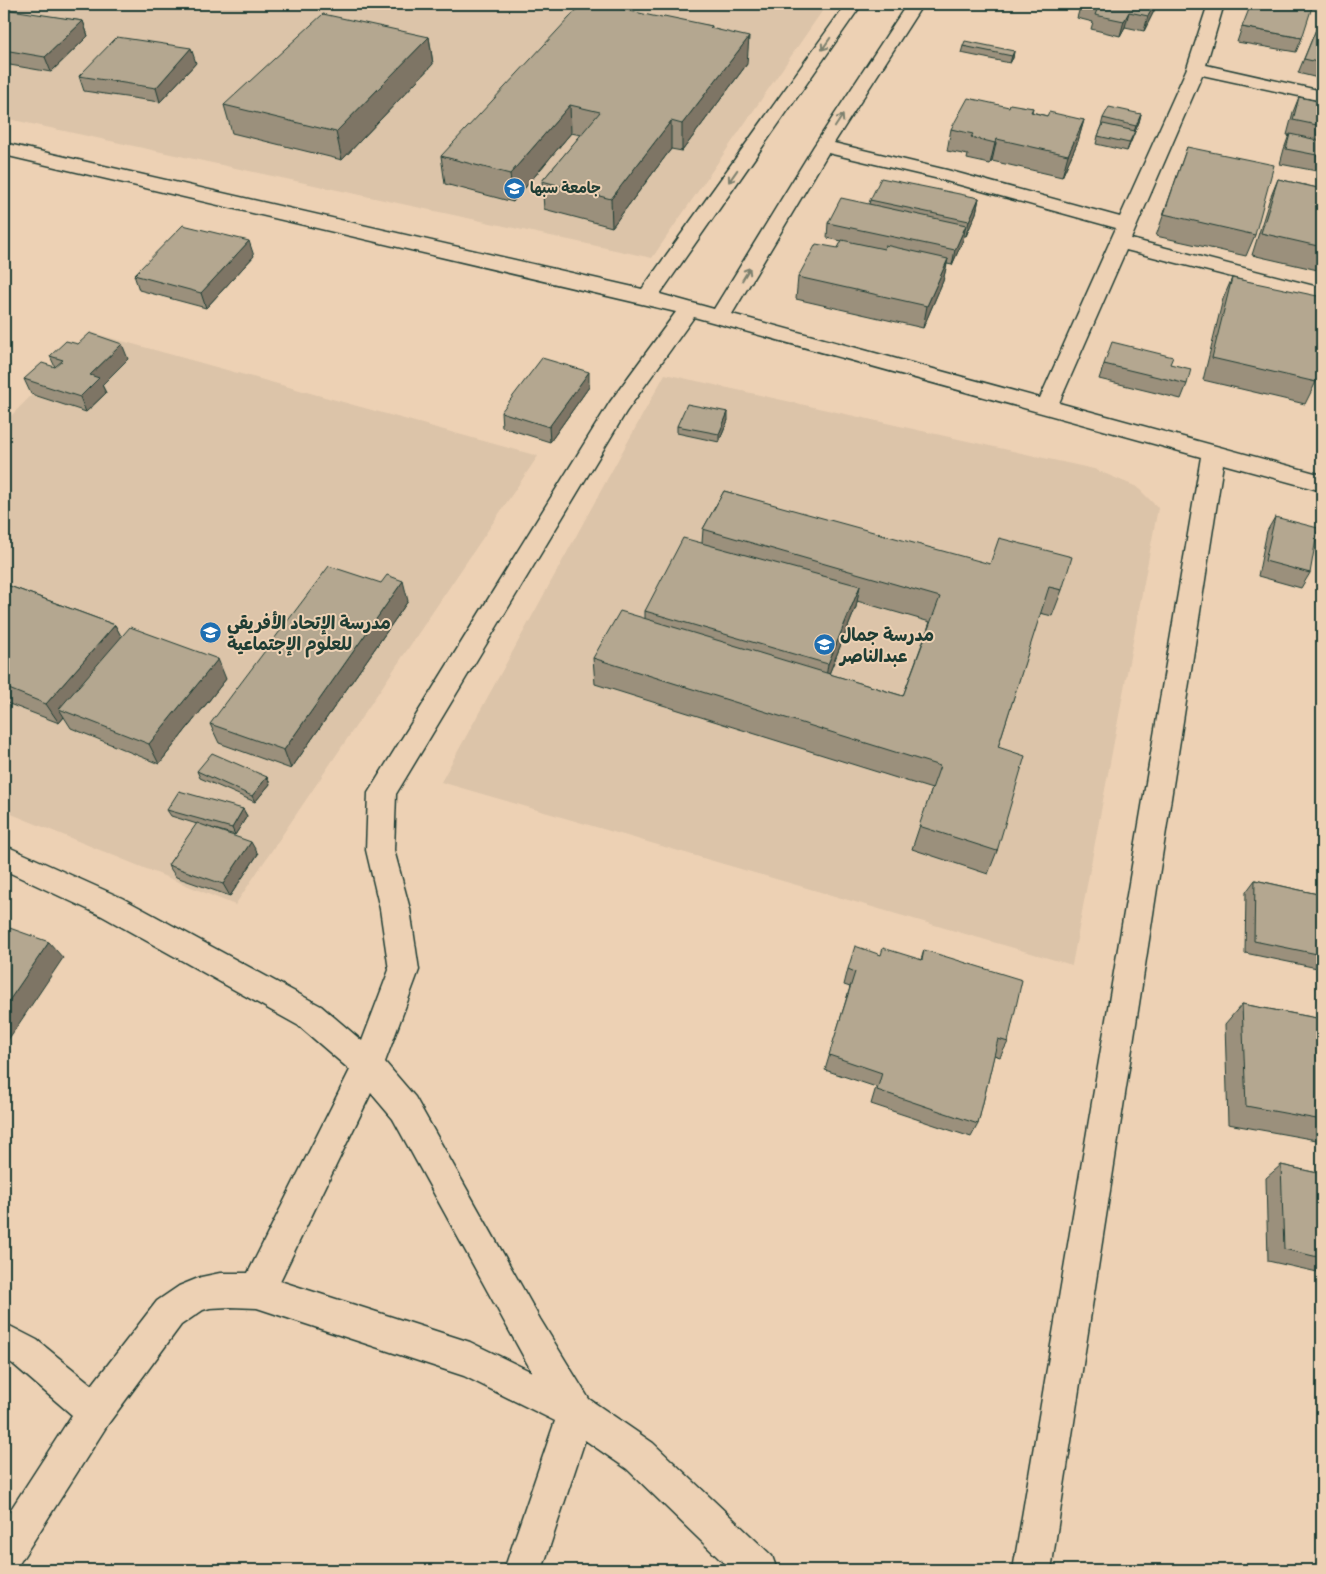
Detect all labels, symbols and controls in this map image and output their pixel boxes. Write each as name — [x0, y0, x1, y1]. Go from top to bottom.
one-way arrow — [821, 36, 831, 50]
one-way arrow — [835, 114, 845, 128]
one-way arrow — [728, 169, 738, 183]
school or university icon: جامعة سبها — [502, 176, 526, 200]
place label: جامعة سبها — [530, 179, 601, 197]
one-way arrow — [741, 268, 751, 282]
place label: مدرسة الإتحاد الأفريقي للعلوم الإجتماعية — [227, 611, 391, 658]
school or university icon: مدرسة الإتحاد الأفريقي للعلوم الإجتماعية — [199, 621, 223, 645]
place label: مدرسة جمال عبدالناصر — [838, 624, 934, 667]
school or university icon: مدرسة جمال عبدالناصر — [812, 633, 836, 657]

